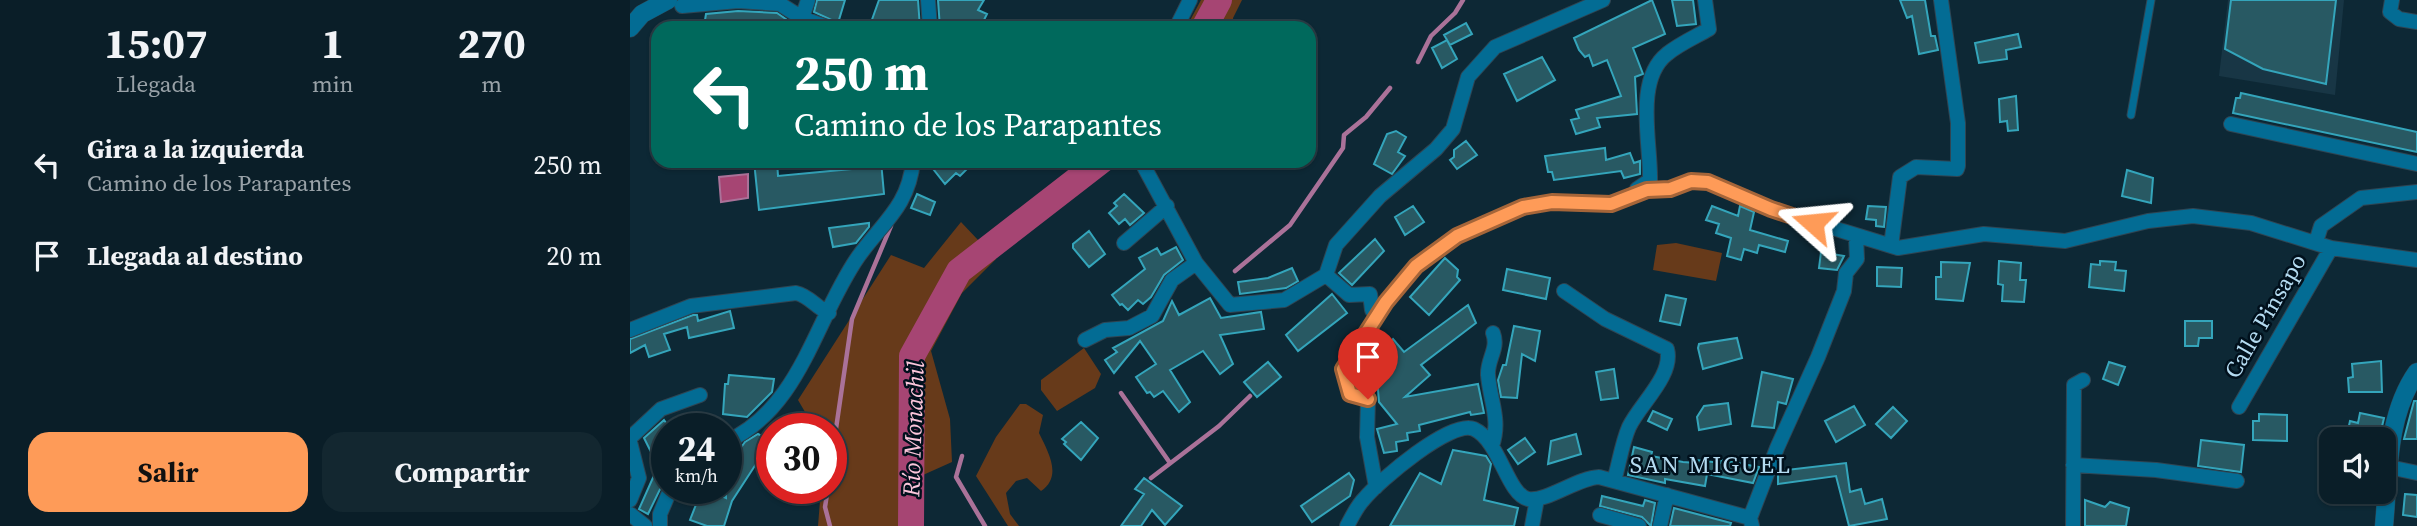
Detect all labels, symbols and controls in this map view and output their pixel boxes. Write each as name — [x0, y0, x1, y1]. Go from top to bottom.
text: 15:07 — [104, 14, 208, 72]
text: 1 — [321, 14, 344, 72]
text: 270 — [458, 14, 526, 72]
text: 250 m — [794, 39, 929, 106]
icon: left — [679, 49, 770, 140]
text: Llegada — [116, 68, 196, 100]
text: min — [312, 68, 353, 100]
text: m — [481, 68, 502, 100]
text: Camino de los Parapantes — [794, 103, 1162, 147]
text: Gira a la izquierda — [87, 131, 304, 167]
icon: left — [28, 146, 66, 184]
text: 250 m — [534, 147, 602, 183]
text: Camino de los Parapantes — [87, 167, 351, 199]
position arrow — [1776, 186, 1850, 260]
icon: arrive — [28, 237, 66, 275]
text: Llegada al destino — [87, 238, 303, 274]
text: 20 m — [547, 238, 602, 274]
street label: Calle Pinsapo — [2216, 248, 2314, 384]
pin — [1338, 327, 1398, 399]
icon: arrive — [1349, 338, 1387, 376]
water label: Río Monachil — [894, 360, 932, 498]
speed limit sign: 30 — [756, 413, 847, 504]
text: 24 — [678, 425, 715, 473]
map controls — [2319, 427, 2396, 504]
button: sound — [2319, 427, 2396, 504]
button: Salir — [28, 432, 308, 512]
button: Compartir — [322, 432, 602, 512]
district label: SAN MIGUEL — [1630, 448, 1792, 481]
text: km/h — [675, 463, 718, 488]

